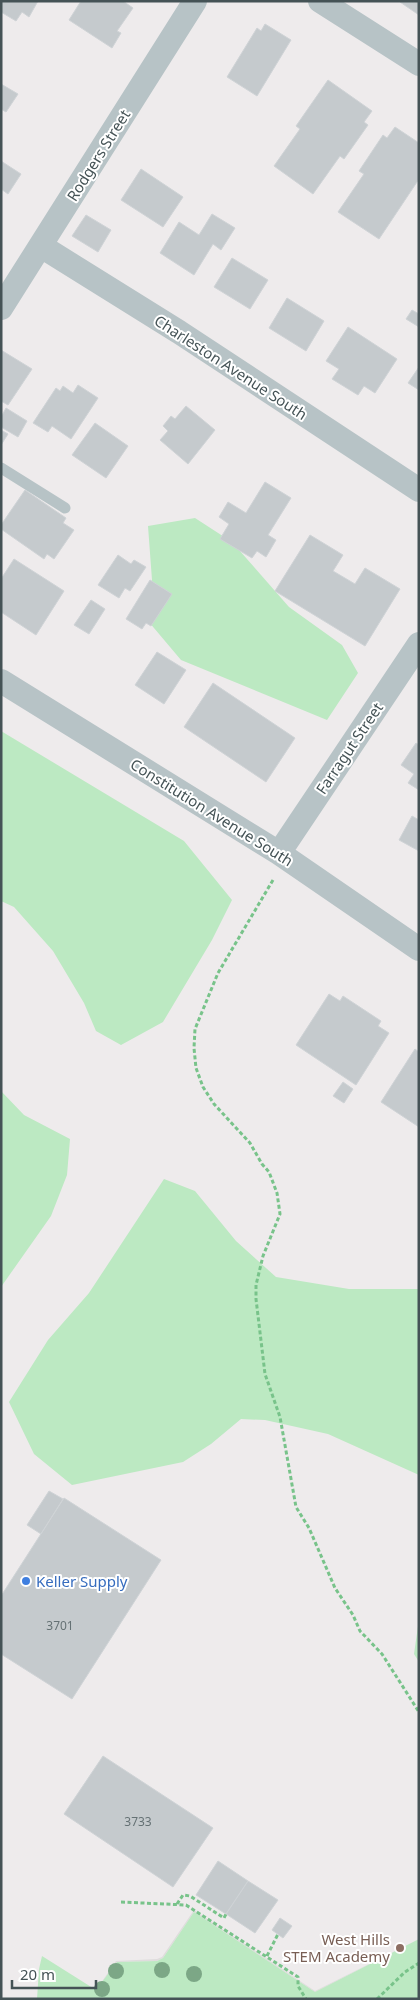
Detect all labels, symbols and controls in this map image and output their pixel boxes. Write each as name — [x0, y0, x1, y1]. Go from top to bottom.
street label: Rodgers Street — [62, 105, 134, 205]
street label: Charleston Avenue South — [151, 310, 311, 424]
street label: Farragut Street — [311, 698, 387, 798]
street label: Constitution Avenue South — [127, 754, 297, 870]
place label: Keller Supply — [36, 1571, 128, 1591]
marker: Keller Supply — [20, 1575, 32, 1587]
house number: 3701 — [46, 1617, 74, 1634]
house number: 3733 — [124, 1813, 152, 1830]
place label: West Hills STEM Academy — [283, 1929, 390, 1966]
marker: West Hills STEM Academy — [394, 1942, 406, 1954]
scale bar — [12, 1958, 96, 1990]
text: 20 m — [20, 1964, 55, 1984]

